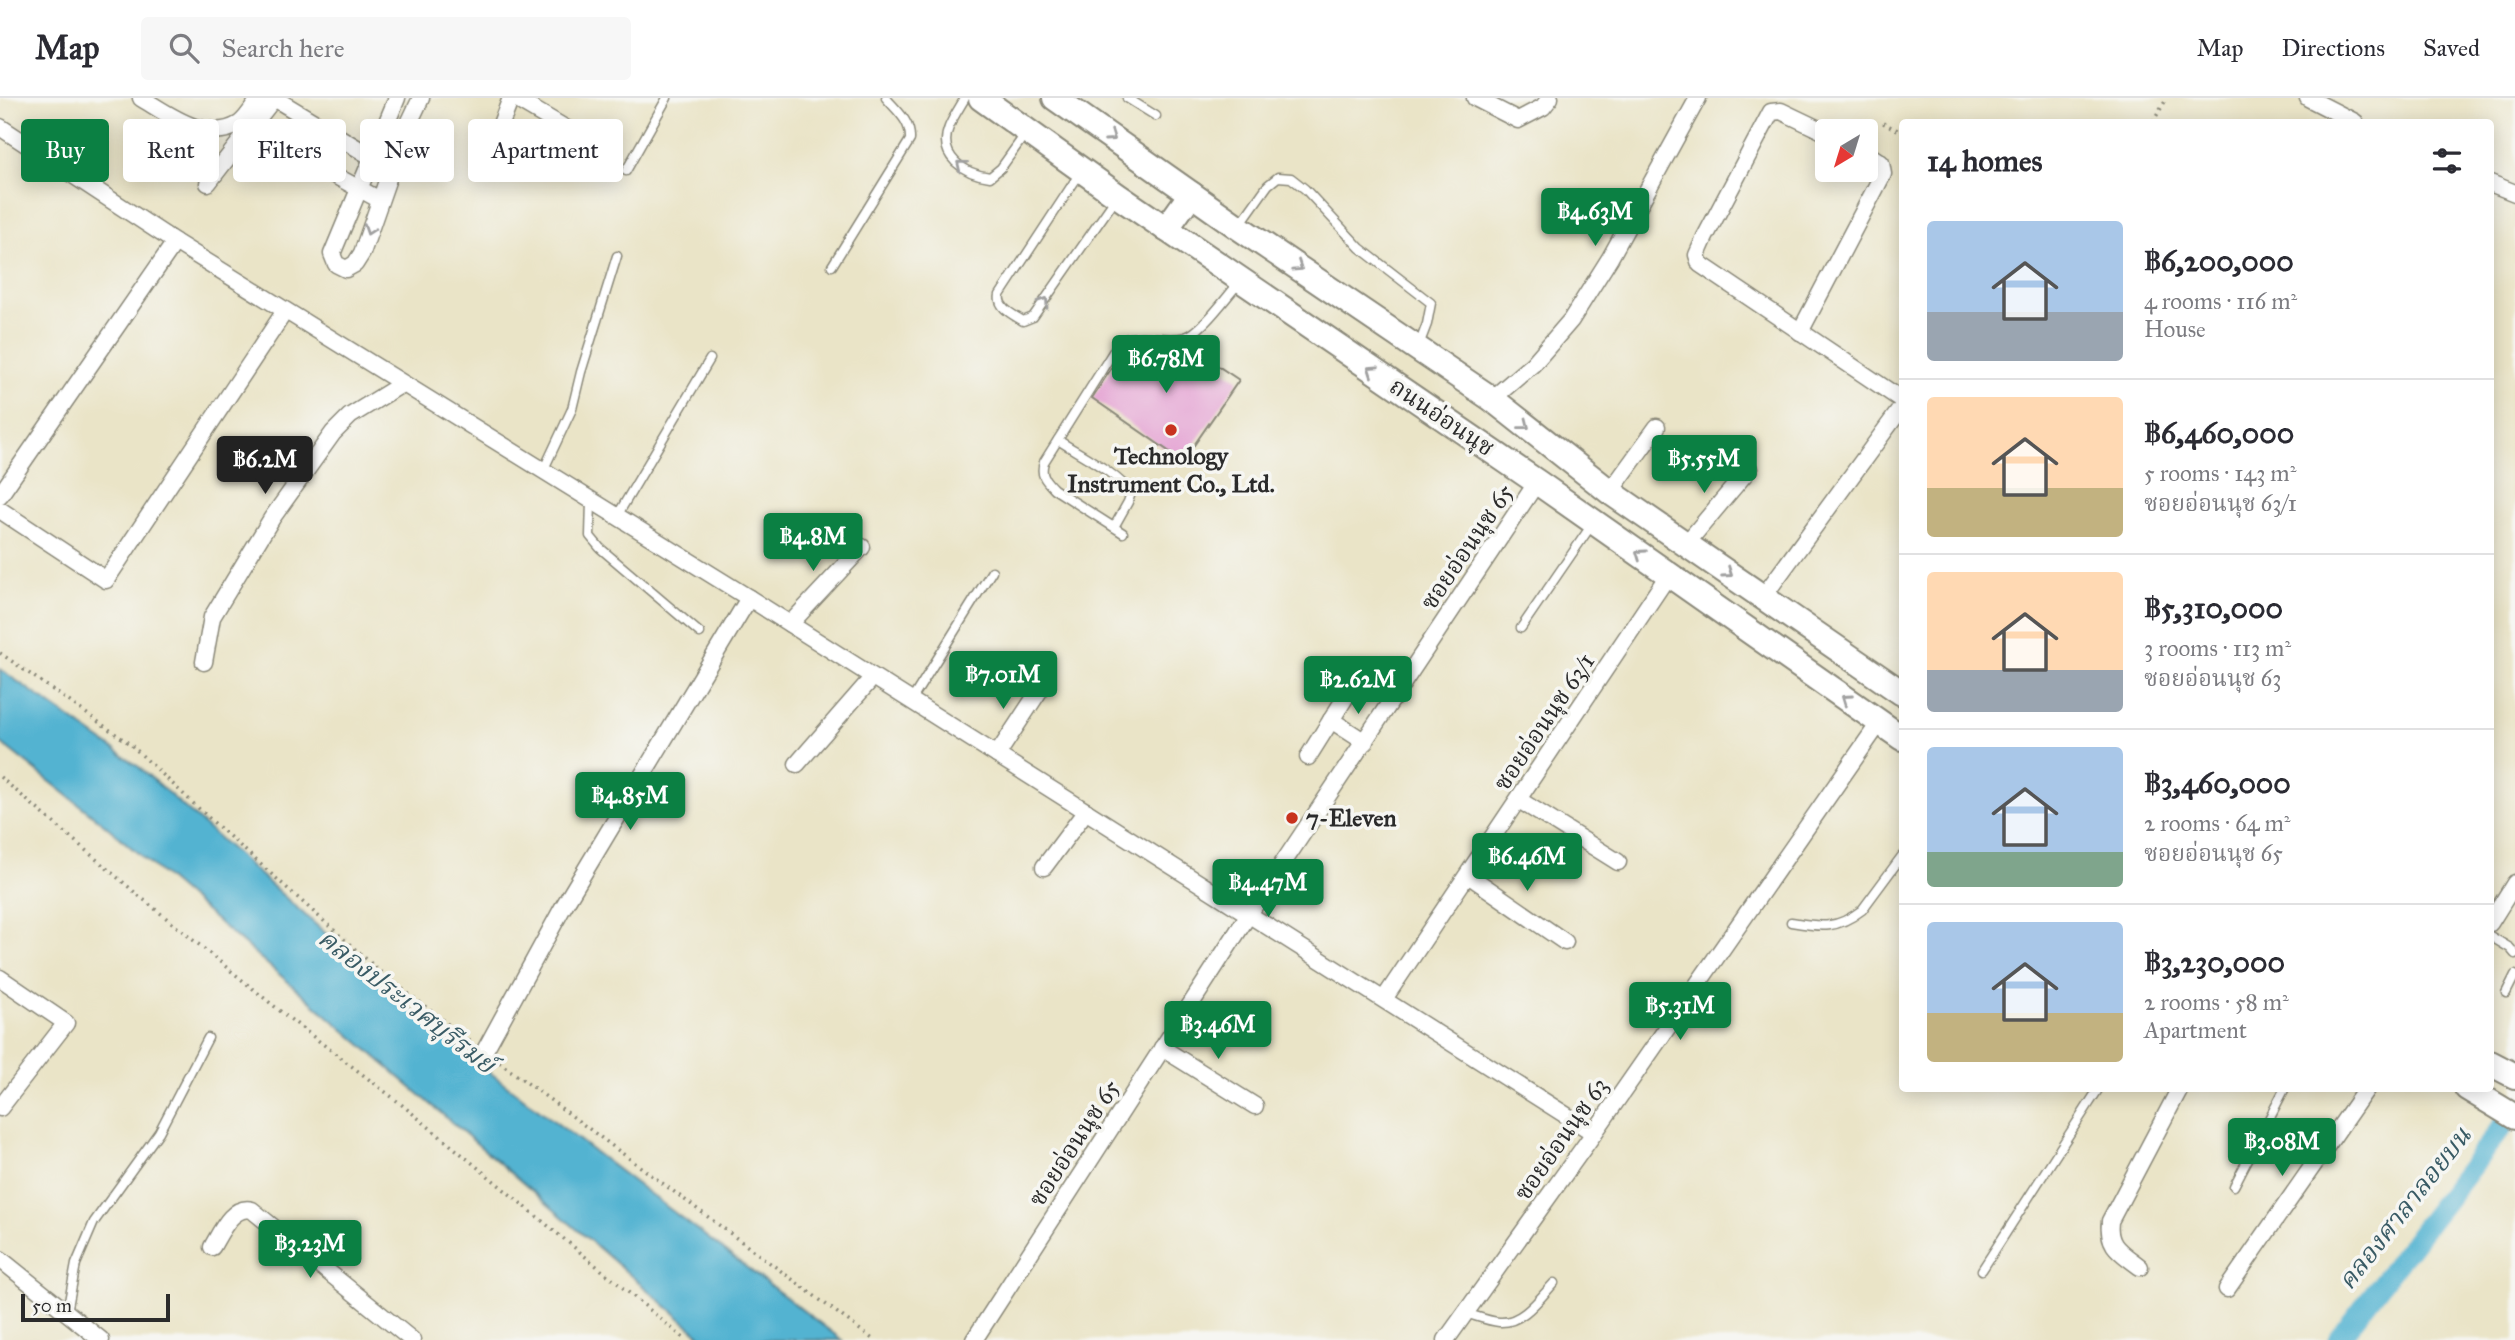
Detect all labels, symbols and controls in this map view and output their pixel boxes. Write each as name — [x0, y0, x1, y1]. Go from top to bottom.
search box — [141, 17, 631, 80]
text: Map — [35, 28, 99, 68]
icon: search — [165, 29, 203, 67]
text: Search here — [221, 32, 345, 64]
text: Map — [2197, 33, 2244, 63]
text: Directions — [2282, 33, 2385, 63]
text: Saved — [2423, 33, 2480, 63]
chip: Buy — [21, 119, 109, 182]
chip: Rent — [123, 119, 219, 182]
chip: Filters — [233, 119, 346, 182]
chip: New — [360, 119, 454, 182]
chip: Apartment — [468, 119, 623, 182]
north arrow — [1815, 119, 1878, 182]
map controls — [1815, 119, 1878, 182]
one-way arrow — [1103, 129, 1116, 141]
icon: filters — [2428, 142, 2466, 180]
text: 14 homes — [1927, 143, 2042, 179]
one-way arrow — [956, 161, 969, 174]
pin: ฿4.63M — [1538, 188, 1652, 248]
text: ฿4.63M — [1557, 197, 1633, 225]
one-way arrow — [363, 223, 378, 235]
text: ฿6,200,000 — [2144, 243, 2294, 279]
icon: home — [1983, 249, 2067, 333]
one-way arrow — [1290, 259, 1303, 271]
text: 4 rooms · 116 m² — [2144, 287, 2297, 315]
one-way arrow — [1036, 297, 1048, 310]
text: House — [2144, 315, 2206, 343]
pin: ฿6.78M — [1109, 336, 1223, 395]
text: ฿6.78M — [1128, 344, 1204, 372]
one-way arrow — [1367, 366, 1380, 378]
street label: ถนนอ่อนนุช — [1384, 371, 1500, 463]
text: ฿6,460,000 — [2144, 415, 2294, 451]
one-way arrow — [1517, 416, 1529, 429]
marker: Technology Instrument Co., Ltd. — [1163, 422, 1179, 438]
icon: home — [1983, 425, 2067, 509]
pin: ฿6.2M — [216, 436, 314, 496]
pin: ฿5.55M — [1647, 436, 1761, 495]
place label: Technology Instrument Co., Ltd. — [1067, 441, 1275, 499]
text: ฿5.55M — [1668, 444, 1740, 472]
text: ฿6.2M — [233, 445, 297, 473]
text: 5 rooms · 143 m² — [2144, 459, 2296, 487]
street label: ซอยอ่อนนุช 65 — [1414, 478, 1520, 616]
text: ซอยอ่อนนุช 63/1 — [2144, 489, 2297, 517]
pin: ฿4.8M — [764, 514, 862, 573]
text: ฿4.8M — [780, 522, 846, 550]
one-way arrow — [1635, 550, 1648, 562]
one-way arrow — [1720, 565, 1733, 577]
text: ฿5,310,000 — [2144, 590, 2283, 626]
icon: home — [1983, 600, 2067, 684]
text: 3 rooms · 113 m² — [2144, 634, 2291, 662]
street label: ซอยอ่อนนุช 63/1 — [1487, 648, 1601, 796]
pin: ฿7.01M — [946, 652, 1060, 711]
pin: ฿2.62M — [1301, 656, 1415, 716]
text: ฿7.01M — [965, 660, 1041, 688]
text: ซอยอ่อนนุช 63 — [2144, 664, 2282, 692]
text: ฿2.62M — [1320, 665, 1396, 693]
one-way arrow — [1841, 695, 1854, 707]
text: ฿3,460,000 — [2144, 765, 2291, 801]
pin: ฿4.85M — [573, 772, 687, 832]
icon: home — [1983, 775, 2067, 859]
text: ฿4.85M — [591, 781, 669, 809]
place label: 7-Eleven — [1306, 803, 1396, 833]
text: 2 rooms · 64 m² — [2144, 809, 2290, 837]
marker: 7-Eleven — [1284, 810, 1300, 826]
pin: ฿6.46M — [1470, 834, 1584, 893]
text: ซอยอ่อนนุช 65 — [2144, 839, 2283, 867]
text: ฿6.46M — [1488, 842, 1566, 870]
pin: ฿4.47M — [1211, 860, 1325, 919]
text: ฿4.47M — [1229, 868, 1308, 896]
water label: คลองประเวศบุรีรมย์ — [311, 922, 506, 1084]
text: ฿3,230,000 — [2144, 944, 2285, 980]
icon: home — [1983, 950, 2067, 1034]
pin: ฿5.31M — [1623, 982, 1737, 1042]
text: 2 rooms · 58 m² — [2144, 988, 2289, 1016]
text: ฿5.31M — [1645, 991, 1715, 1019]
pin: ฿3.46M — [1161, 1002, 1275, 1061]
text: ฿3.46M — [1180, 1010, 1256, 1038]
text: Apartment — [2144, 1016, 2247, 1044]
street label: ซอยอ่อนนุช 63 — [1508, 1072, 1614, 1206]
street label: ซอยอ่อนนุช 65 — [1022, 1074, 1126, 1212]
pin: ฿3.08M — [2225, 1118, 2339, 1178]
water label: คลองศาลาลอยบน — [2330, 1120, 2478, 1296]
text: ฿3.08M — [2244, 1127, 2320, 1155]
pin: ฿3.23M — [253, 1220, 367, 1280]
text: ฿3.23M — [274, 1229, 346, 1257]
scale bar — [21, 1291, 170, 1323]
text: 50 m — [32, 1294, 72, 1317]

